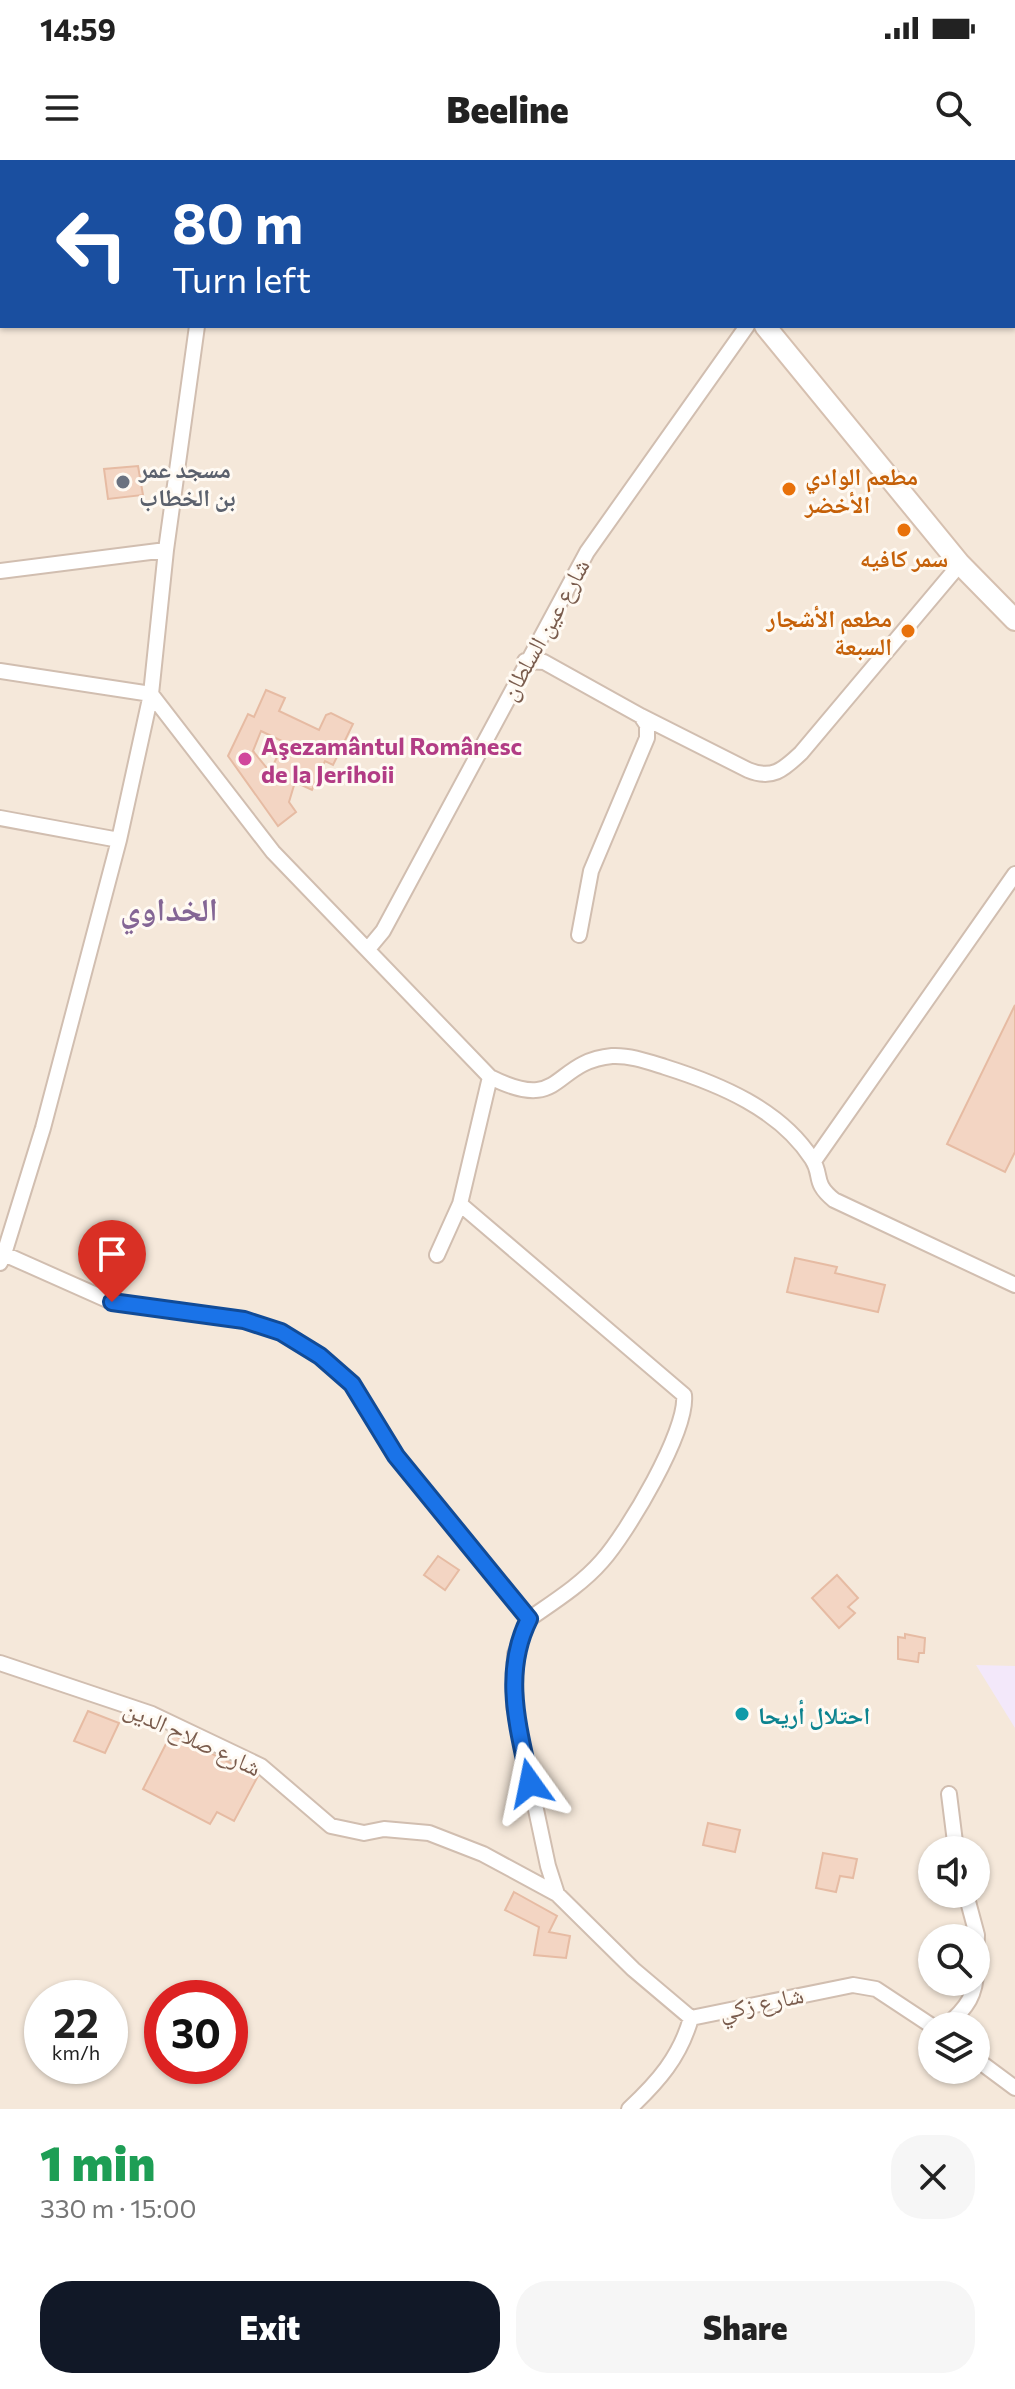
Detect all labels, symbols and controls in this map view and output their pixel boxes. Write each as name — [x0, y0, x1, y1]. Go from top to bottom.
text: 14:59 — [40, 10, 116, 47]
icon: menu — [40, 86, 84, 130]
text: Beeline — [446, 86, 569, 130]
icon: search — [931, 86, 975, 130]
text: 80 m — [172, 187, 303, 256]
icon: left — [40, 192, 144, 296]
text: Turn left — [172, 256, 311, 300]
place label: مسجد عمر بن الخطاب — [138, 454, 236, 512]
place label: مطعم الوادي الأخضر — [804, 461, 918, 518]
marker: مسجد عمر بن الخطاب — [114, 473, 132, 491]
marker: مطعم الوادي الأخضر — [780, 480, 798, 498]
marker: سمر كافيه — [895, 521, 913, 539]
place label: سمر كافيه — [860, 543, 948, 572]
street label: شارع عين السلطان — [493, 553, 597, 706]
place label: مطعم الأشجار السبعة — [766, 603, 892, 660]
marker: مطعم الأشجار السبعة — [899, 622, 917, 640]
place label: Aşezamântul Românesc de la Jerihoii — [261, 731, 522, 788]
marker: Aşezamântul Românesc de la Jerihoii — [236, 750, 254, 768]
district label: الخداوي — [120, 888, 218, 935]
pin — [78, 1220, 146, 1302]
icon: arrive — [90, 1232, 134, 1276]
street label: شارع صلاح الدين — [119, 1693, 266, 1783]
place label: احتلال أريحا — [758, 1699, 870, 1730]
marker: احتلال أريحا — [733, 1705, 751, 1723]
position arrow — [488, 1741, 572, 1825]
map controls — [918, 1836, 990, 2084]
button: sound — [918, 1836, 990, 1908]
button: search — [918, 1924, 990, 1996]
street label: شارع زكي — [716, 1979, 807, 2031]
speed limit sign: 30 — [144, 1980, 248, 2084]
text: 22 — [53, 1997, 99, 2046]
button: layers — [918, 2012, 990, 2084]
text: km/h — [52, 2040, 100, 2064]
text: 1 min — [40, 2132, 155, 2191]
button: close — [891, 2135, 975, 2219]
text: 330 m · 15:00 — [40, 2192, 196, 2223]
button: Exit — [40, 2281, 500, 2373]
button: Share — [516, 2281, 975, 2373]

